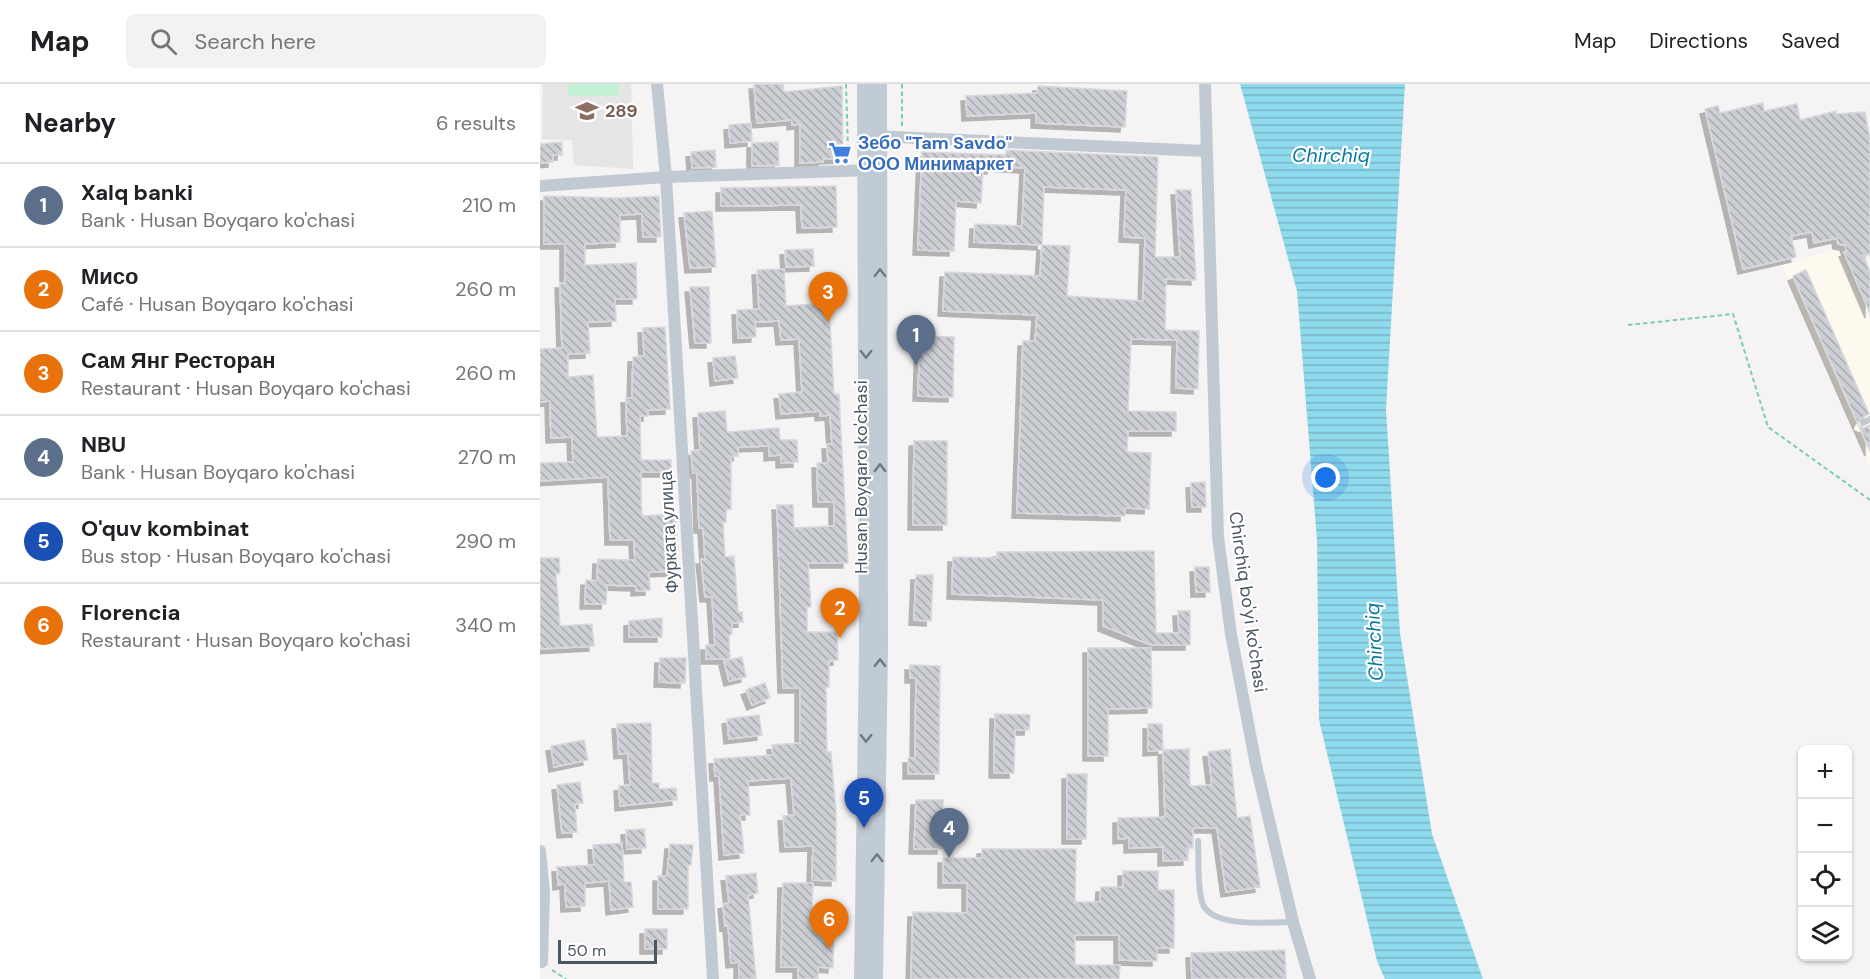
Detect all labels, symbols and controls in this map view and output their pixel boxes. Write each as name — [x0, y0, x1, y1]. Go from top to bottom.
search box — [126, 14, 546, 68]
text: Map — [30, 23, 90, 60]
icon: search — [147, 25, 180, 58]
text: Search here — [195, 27, 316, 56]
text: Map — [1574, 27, 1616, 55]
text: Directions — [1649, 27, 1748, 55]
text: Saved — [1781, 27, 1840, 55]
school or university icon: 289 — [574, 98, 600, 124]
place label: 289 — [605, 99, 638, 123]
text: Nearby — [24, 106, 116, 140]
text: 6 results — [436, 110, 516, 136]
place label: Зебо "Tam Savdo" ООО Минимаркет — [858, 131, 1014, 176]
supermarket icon: Зебо "Tam Savdo" ООО Минимаркет — [827, 140, 853, 166]
water label: Chirchiq — [1292, 142, 1370, 168]
text: Xalq banki — [81, 178, 193, 207]
text: 1 — [40, 192, 47, 218]
text: 210 m — [461, 192, 516, 218]
text: Bank · Husan Boyqaro ko'chasi — [81, 207, 355, 233]
text: Мисо — [81, 262, 139, 291]
one-way arrow — [874, 268, 886, 277]
pin: 3 — [808, 272, 848, 322]
text: 2 — [38, 276, 49, 302]
text: 260 m — [455, 276, 516, 302]
text: Café · Husan Boyqaro ko'chasi — [81, 291, 354, 317]
pin: 1 — [896, 316, 935, 365]
text: Сам Янг Ресторан — [81, 346, 275, 375]
one-way arrow — [860, 349, 872, 358]
text: 3 — [37, 360, 50, 386]
text: 260 m — [455, 360, 516, 386]
text: Restaurant · Husan Boyqaro ko'chasi — [81, 375, 411, 401]
street label: Husan Boyqaro ko'chasi — [849, 380, 873, 574]
text: NBU — [81, 430, 126, 459]
text: 4 — [37, 444, 50, 470]
text: 270 m — [458, 444, 516, 470]
text: Bank · Husan Boyqaro ko'chasi — [81, 459, 355, 485]
one-way arrow — [874, 463, 886, 472]
your location — [1311, 463, 1340, 492]
street label: Фурката улица — [654, 469, 684, 594]
street label: Chirchiq bo'yi ko'chasi — [1223, 510, 1273, 694]
text: O'quv kombinat — [81, 514, 249, 543]
text: 5 — [37, 528, 50, 554]
text: 290 m — [455, 528, 516, 554]
text: Bus stop · Husan Boyqaro ko'chasi — [81, 543, 391, 569]
pin: 2 — [820, 588, 860, 638]
text: Florencia — [81, 598, 180, 627]
water label: Chirchiq — [1359, 602, 1389, 682]
text: 6 — [37, 612, 50, 638]
text: 340 m — [455, 612, 516, 638]
text: Restaurant · Husan Boyqaro ko'chasi — [81, 627, 411, 653]
one-way arrow — [873, 658, 886, 667]
one-way arrow — [859, 733, 872, 742]
map controls — [1798, 745, 1852, 961]
button: + — [1798, 745, 1852, 799]
pin: 5 — [844, 778, 884, 828]
button: − — [1798, 799, 1852, 853]
pin: 4 — [930, 808, 968, 858]
one-way arrow — [870, 853, 883, 862]
button: locate — [1798, 853, 1852, 907]
pin: 6 — [810, 900, 848, 949]
button: layers — [1798, 907, 1852, 961]
scale bar — [558, 937, 657, 964]
text: 50 m — [567, 940, 606, 961]

